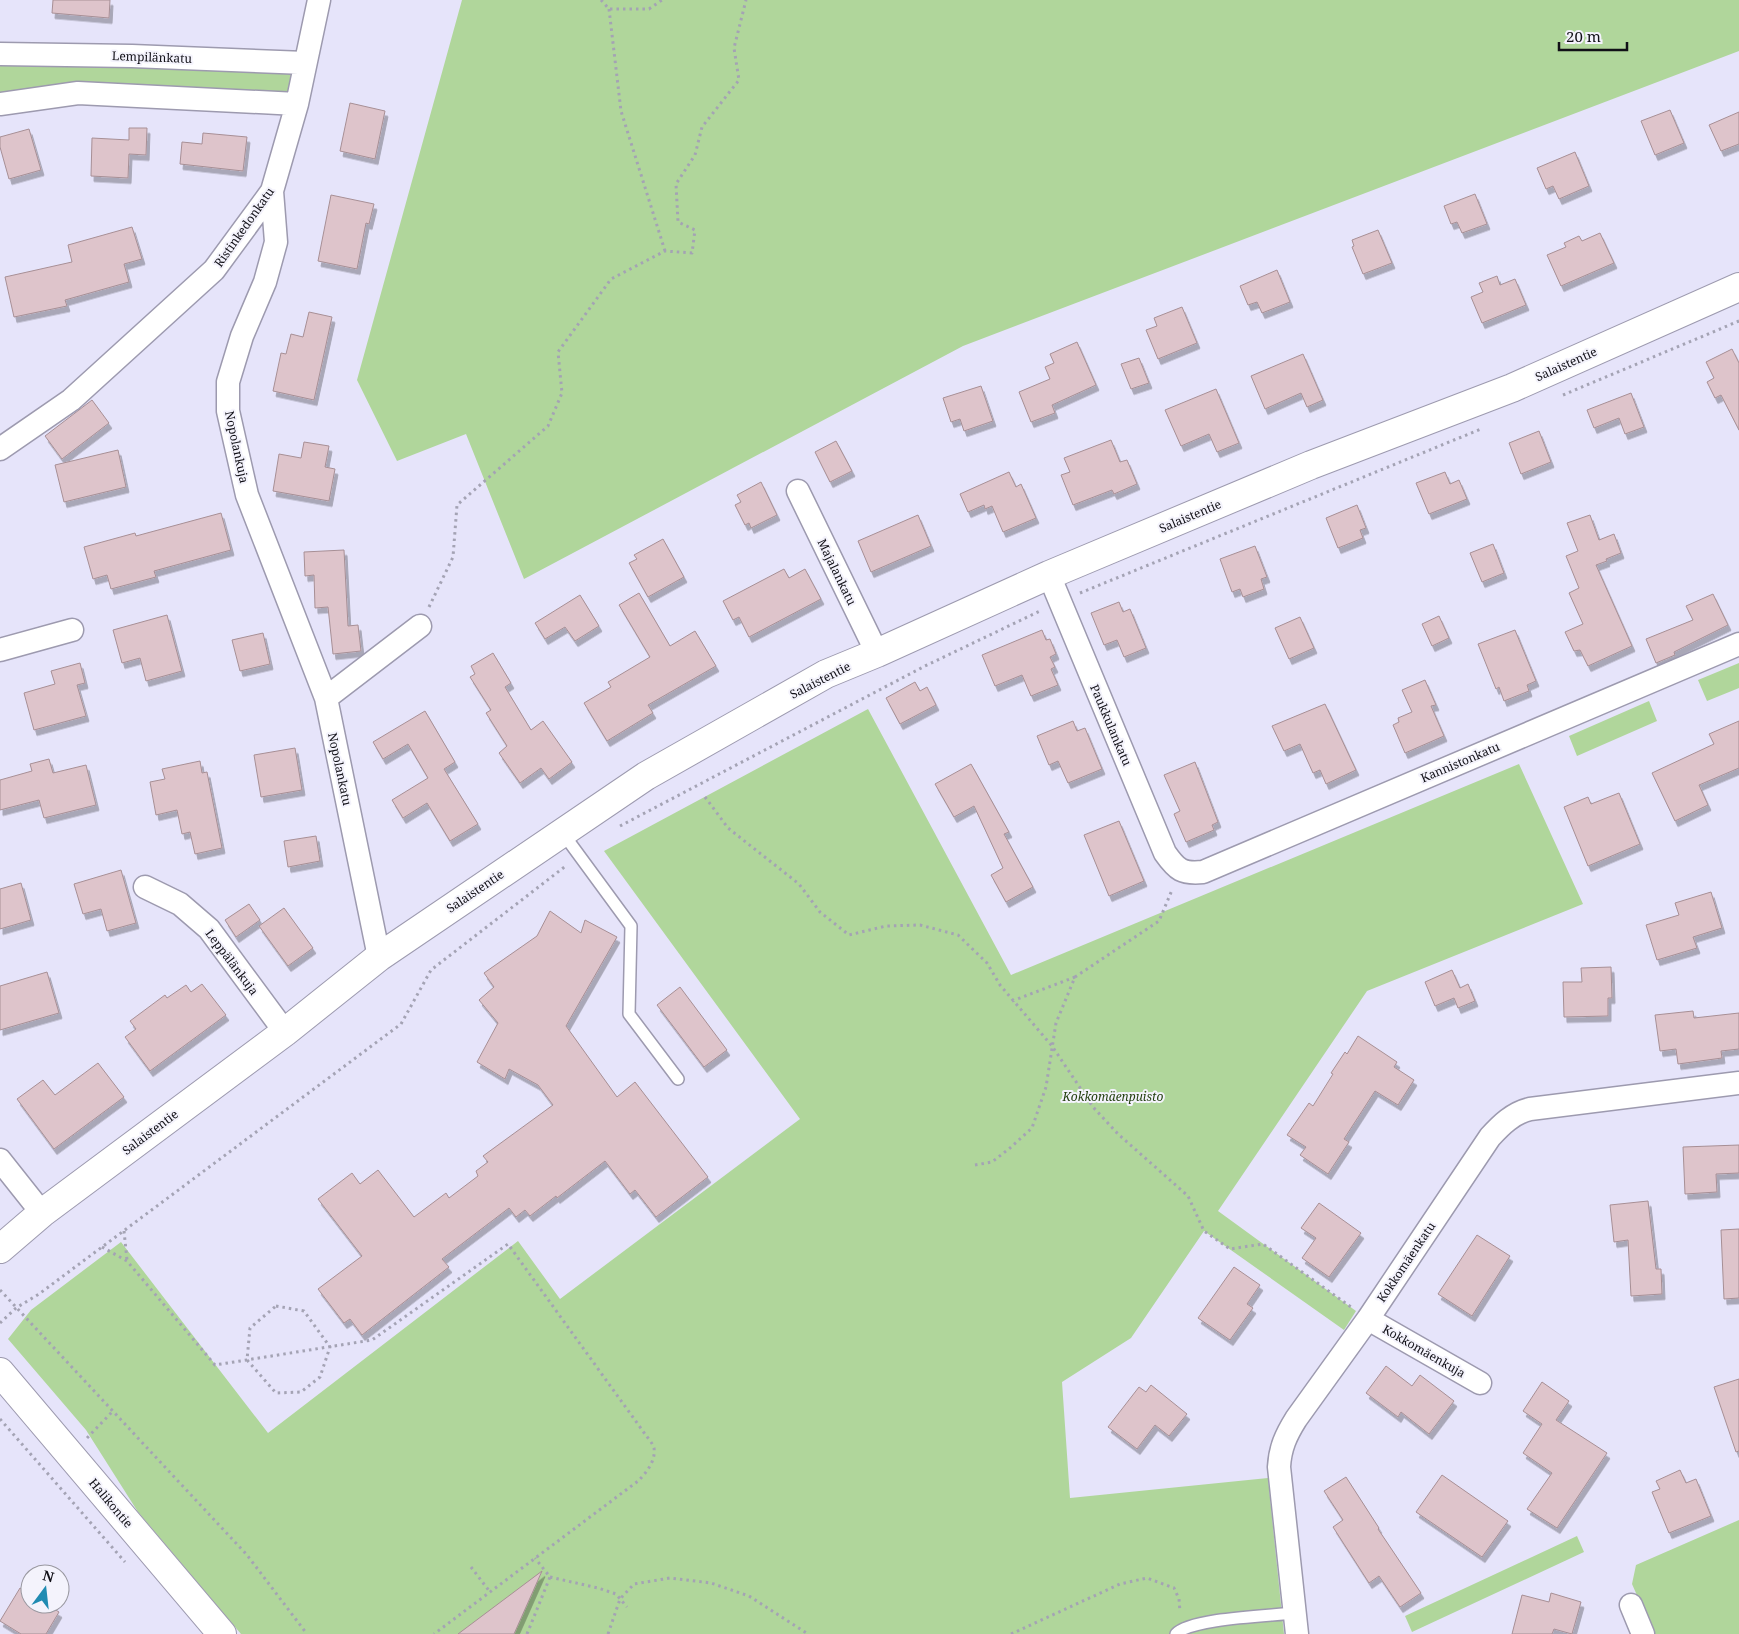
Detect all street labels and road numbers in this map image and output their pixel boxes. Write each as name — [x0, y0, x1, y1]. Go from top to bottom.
street label: Lempilänkatu — [112, 47, 193, 67]
street label: Ristinkedonkatu — [210, 183, 278, 270]
street label: Salaistentie — [1532, 343, 1600, 385]
street label: Nopolankuja — [221, 409, 253, 485]
street label: Salaistentie — [1156, 495, 1224, 537]
street label: Majalankatu — [814, 536, 861, 609]
street label: Salaistentie — [787, 657, 853, 703]
street label: Paukkulankatu — [1086, 682, 1136, 769]
street label: Nopolankatu — [324, 731, 356, 807]
street label: Kannistonkatu — [1418, 738, 1503, 786]
street label: Salaistentie — [443, 866, 507, 916]
street label: Leppälänkuja — [202, 925, 263, 999]
street label: Salaistentie — [119, 1105, 181, 1159]
street label: Kokkomäenkatu — [1373, 1218, 1439, 1306]
street label: Kokkomäenkuja — [1379, 1320, 1469, 1382]
street label: Halikontie — [85, 1475, 137, 1531]

